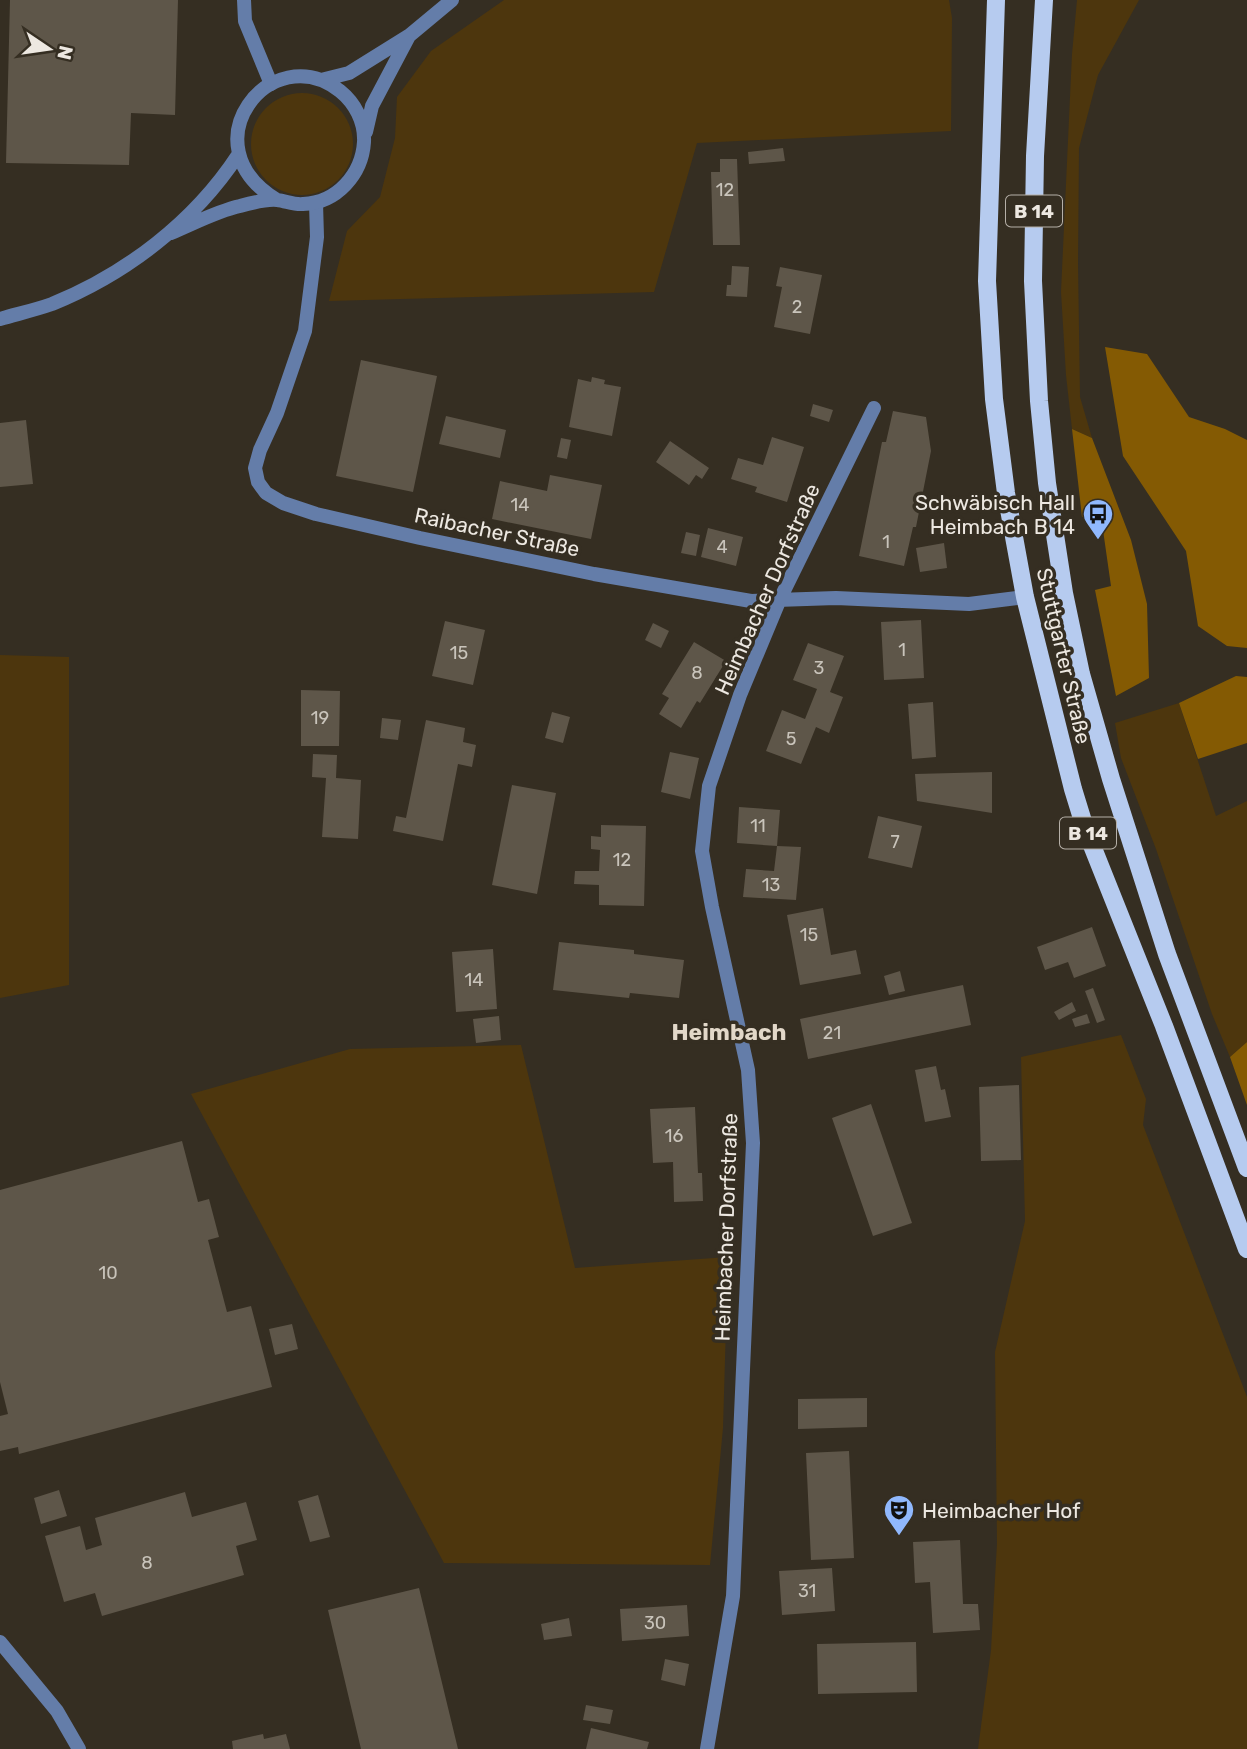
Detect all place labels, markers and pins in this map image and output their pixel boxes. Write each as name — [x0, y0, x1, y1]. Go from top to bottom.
place label: Schwäbisch Hall Heimbach B 14 — [915, 490, 1075, 539]
bus stop icon: Schwäbisch Hall Heimbach B 14 — [1081, 497, 1115, 541]
theatre icon: Heimbacher Hof — [882, 1493, 916, 1537]
place label: Heimbacher Hof — [922, 1498, 1080, 1523]

